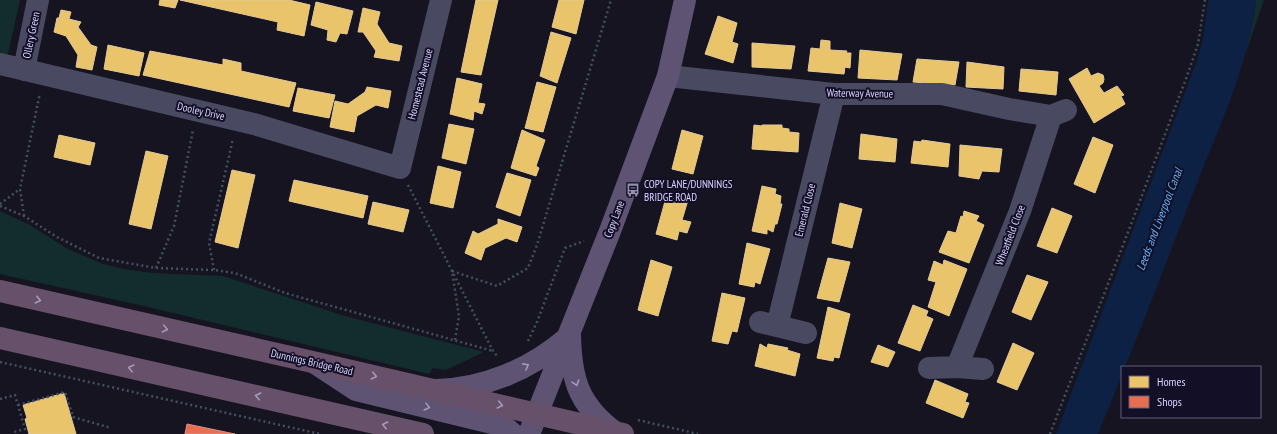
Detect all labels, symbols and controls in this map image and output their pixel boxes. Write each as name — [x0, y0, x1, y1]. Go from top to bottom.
street label: Ollery Green — [19, 10, 43, 60]
street label: Homestead Avenue — [404, 47, 436, 121]
street label: Waterway Avenue — [827, 85, 894, 101]
street label: Dooley Drive — [176, 99, 227, 123]
water label: Leeds and Liverpool Canal — [1133, 165, 1186, 272]
place label: COPY LANE/DUNNINGS BRIDGE ROAD — [644, 177, 733, 204]
bus stop icon: COPY LANE/DUNNINGS BRIDGE ROAD — [625, 182, 641, 198]
street label: Emerald Close — [792, 182, 818, 238]
street label: Copy Lane — [601, 198, 628, 239]
street label: Wheatfield Close — [992, 202, 1028, 267]
one-way arrow — [34, 295, 41, 304]
one-way arrow — [162, 324, 168, 332]
street label: Dunnings Bridge Road — [270, 346, 355, 378]
one-way arrow — [522, 363, 529, 371]
one-way arrow — [128, 364, 134, 372]
legend — [1121, 366, 1261, 418]
one-way arrow — [370, 371, 377, 379]
text: Homes — [1157, 374, 1185, 389]
one-way arrow — [571, 380, 580, 387]
one-way arrow — [255, 393, 261, 401]
text: Shops — [1157, 394, 1182, 409]
one-way arrow — [496, 400, 503, 409]
one-way arrow — [424, 403, 430, 411]
one-way arrow — [382, 422, 388, 430]

